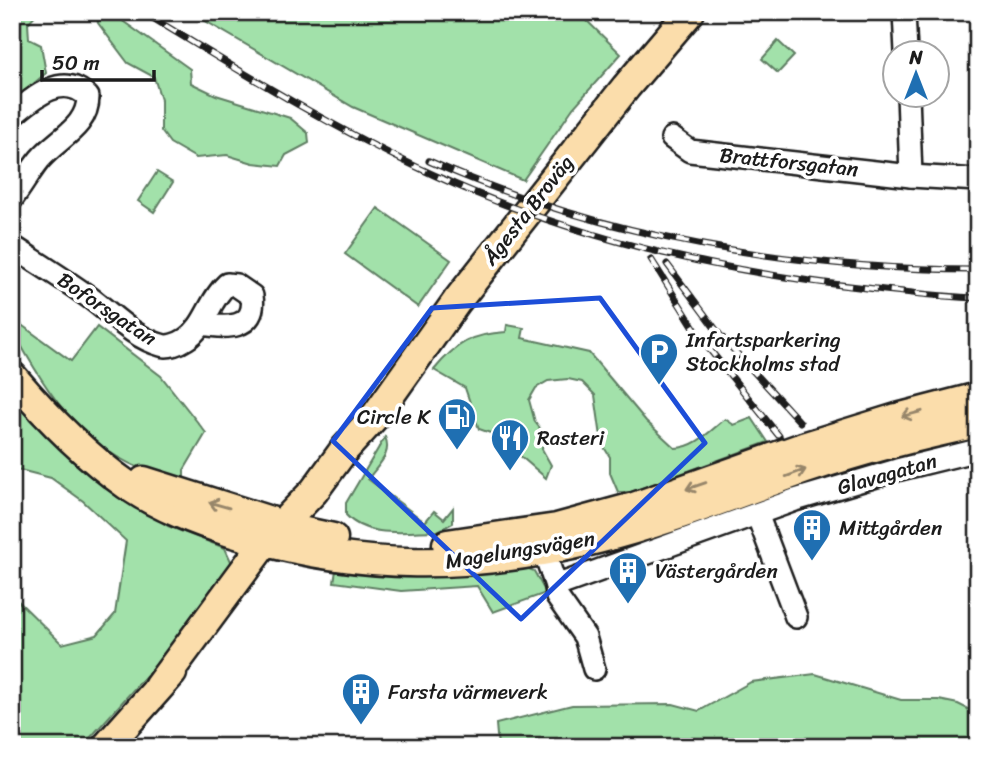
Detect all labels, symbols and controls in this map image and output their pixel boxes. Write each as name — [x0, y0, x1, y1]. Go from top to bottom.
scale bar — [42, 38, 154, 82]
north arrow — [881, 38, 951, 108]
text: N — [908, 41, 923, 74]
text: 50 m — [52, 44, 100, 82]
street label: Brattforsgatan — [718, 136, 860, 188]
street label: Ågesta Broväg — [472, 146, 584, 275]
street label: Boforsgatan — [49, 262, 165, 356]
place label: Infartsparkering Stockholms stad — [685, 321, 841, 383]
parking icon: Infartsparkering Stockholms stad — [638, 331, 680, 386]
fuel station icon: Circle K — [436, 396, 478, 451]
place label: Circle K — [357, 398, 431, 436]
one-way arrow — [901, 408, 924, 421]
restaurant icon: Rasteri — [489, 417, 531, 472]
place label: Rasteri — [537, 419, 606, 457]
street label: Glavagatan — [833, 442, 941, 506]
one-way arrow — [785, 465, 807, 478]
one-way arrow — [685, 480, 707, 493]
one-way arrow — [208, 497, 230, 510]
building icon: Mittgården — [791, 507, 833, 562]
place label: Mittgården — [839, 509, 942, 547]
street label: Magelungsvägen — [442, 519, 598, 581]
building icon: Västergården — [607, 550, 649, 605]
place label: Västergården — [655, 552, 778, 590]
building icon: Farsta värmeverk — [340, 671, 382, 726]
place label: Farsta värmeverk — [388, 673, 548, 711]

